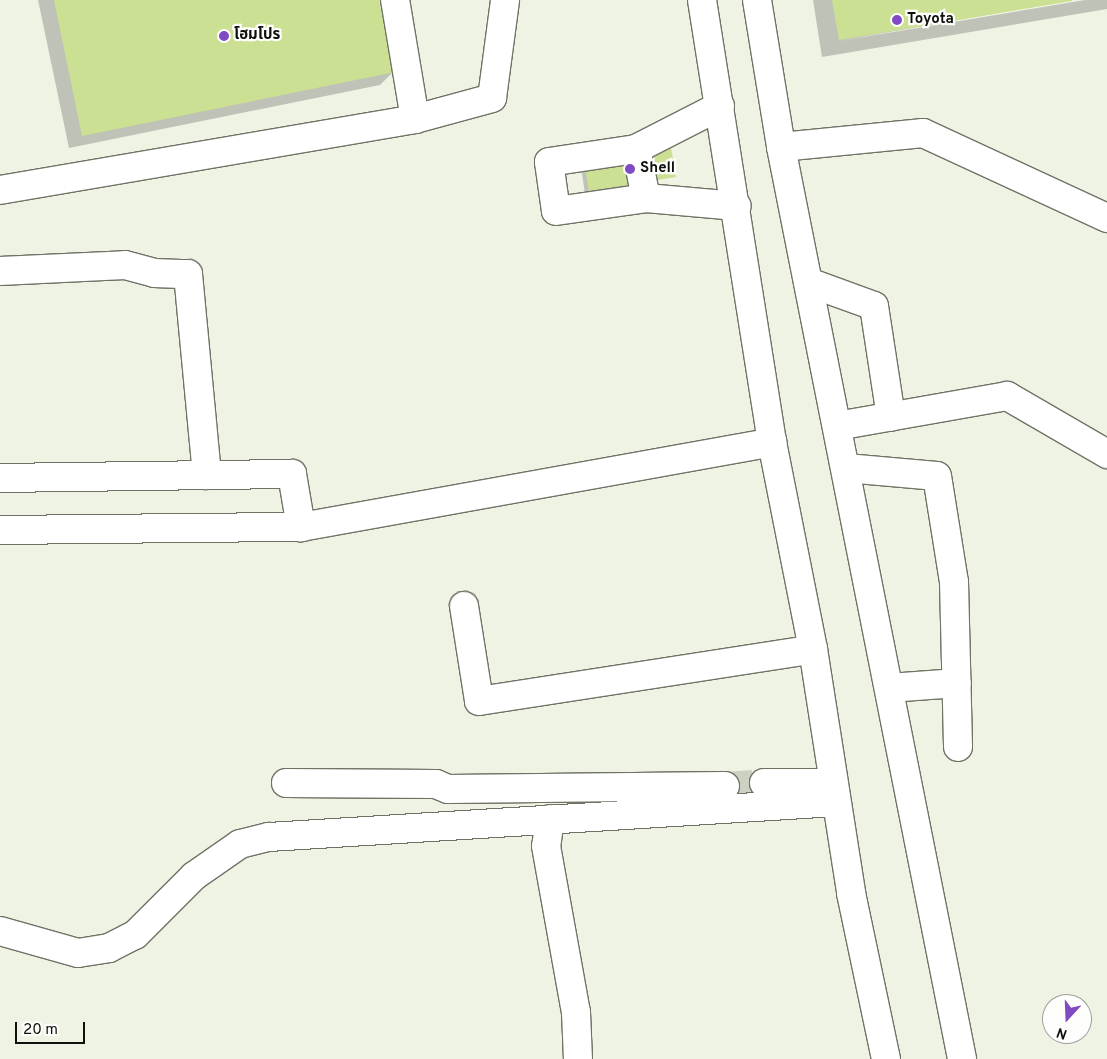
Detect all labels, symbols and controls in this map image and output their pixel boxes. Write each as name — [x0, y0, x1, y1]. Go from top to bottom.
place label: Toyota — [907, 11, 954, 29]
marker: Toyota — [891, 14, 903, 26]
place label: โฮมโปร — [234, 27, 280, 45]
marker: โฮมโปร — [218, 30, 230, 42]
place label: Shell — [640, 160, 675, 178]
marker: Shell — [624, 163, 636, 175]
north arrow — [1042, 994, 1092, 1044]
scale bar — [18, 1012, 88, 1044]
text: 20 m — [23, 1021, 58, 1040]
text: N — [1054, 1023, 1070, 1042]

